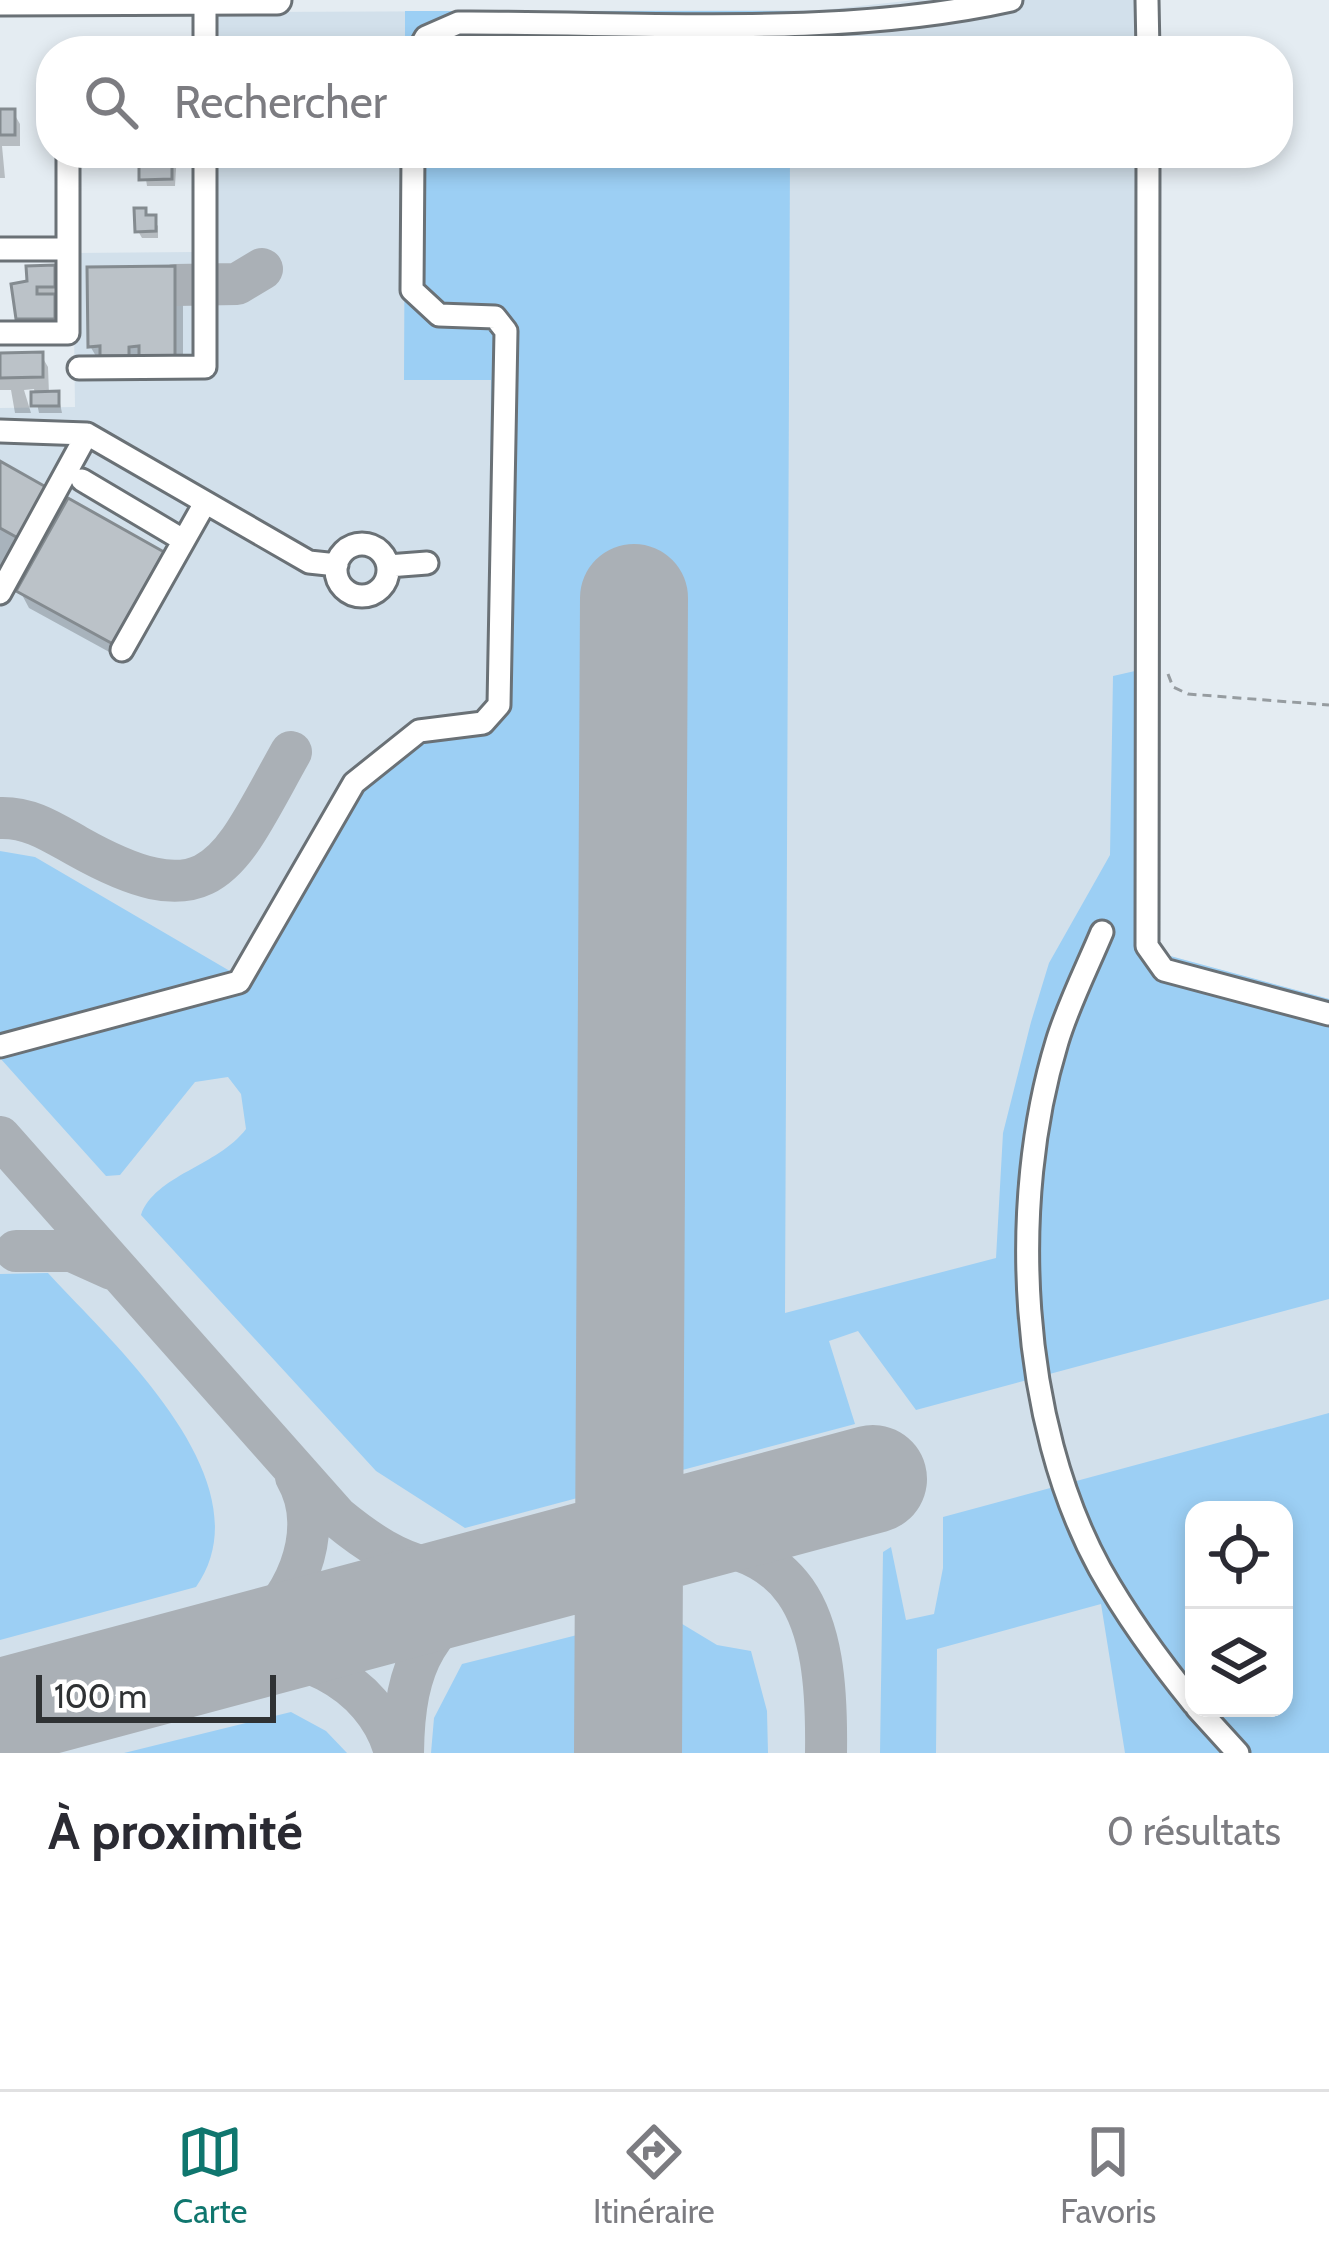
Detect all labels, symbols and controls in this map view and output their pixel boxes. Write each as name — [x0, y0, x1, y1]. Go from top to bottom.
search box — [36, 36, 1293, 168]
icon: search — [78, 69, 144, 135]
text: Rechercher — [174, 75, 387, 129]
map controls — [1185, 1501, 1293, 1717]
button: locate — [1185, 1501, 1293, 1609]
button: layers — [1185, 1609, 1293, 1717]
scale bar — [36, 1669, 276, 1722]
text: 100 m — [54, 1676, 147, 1716]
text: À proximité — [48, 1800, 303, 1862]
text: 0 résultats — [1107, 1807, 1281, 1855]
tab: Carte — [173, 2119, 247, 2231]
tab: Itinéraire — [593, 2119, 715, 2231]
tab: Favoris — [1060, 2119, 1156, 2231]

